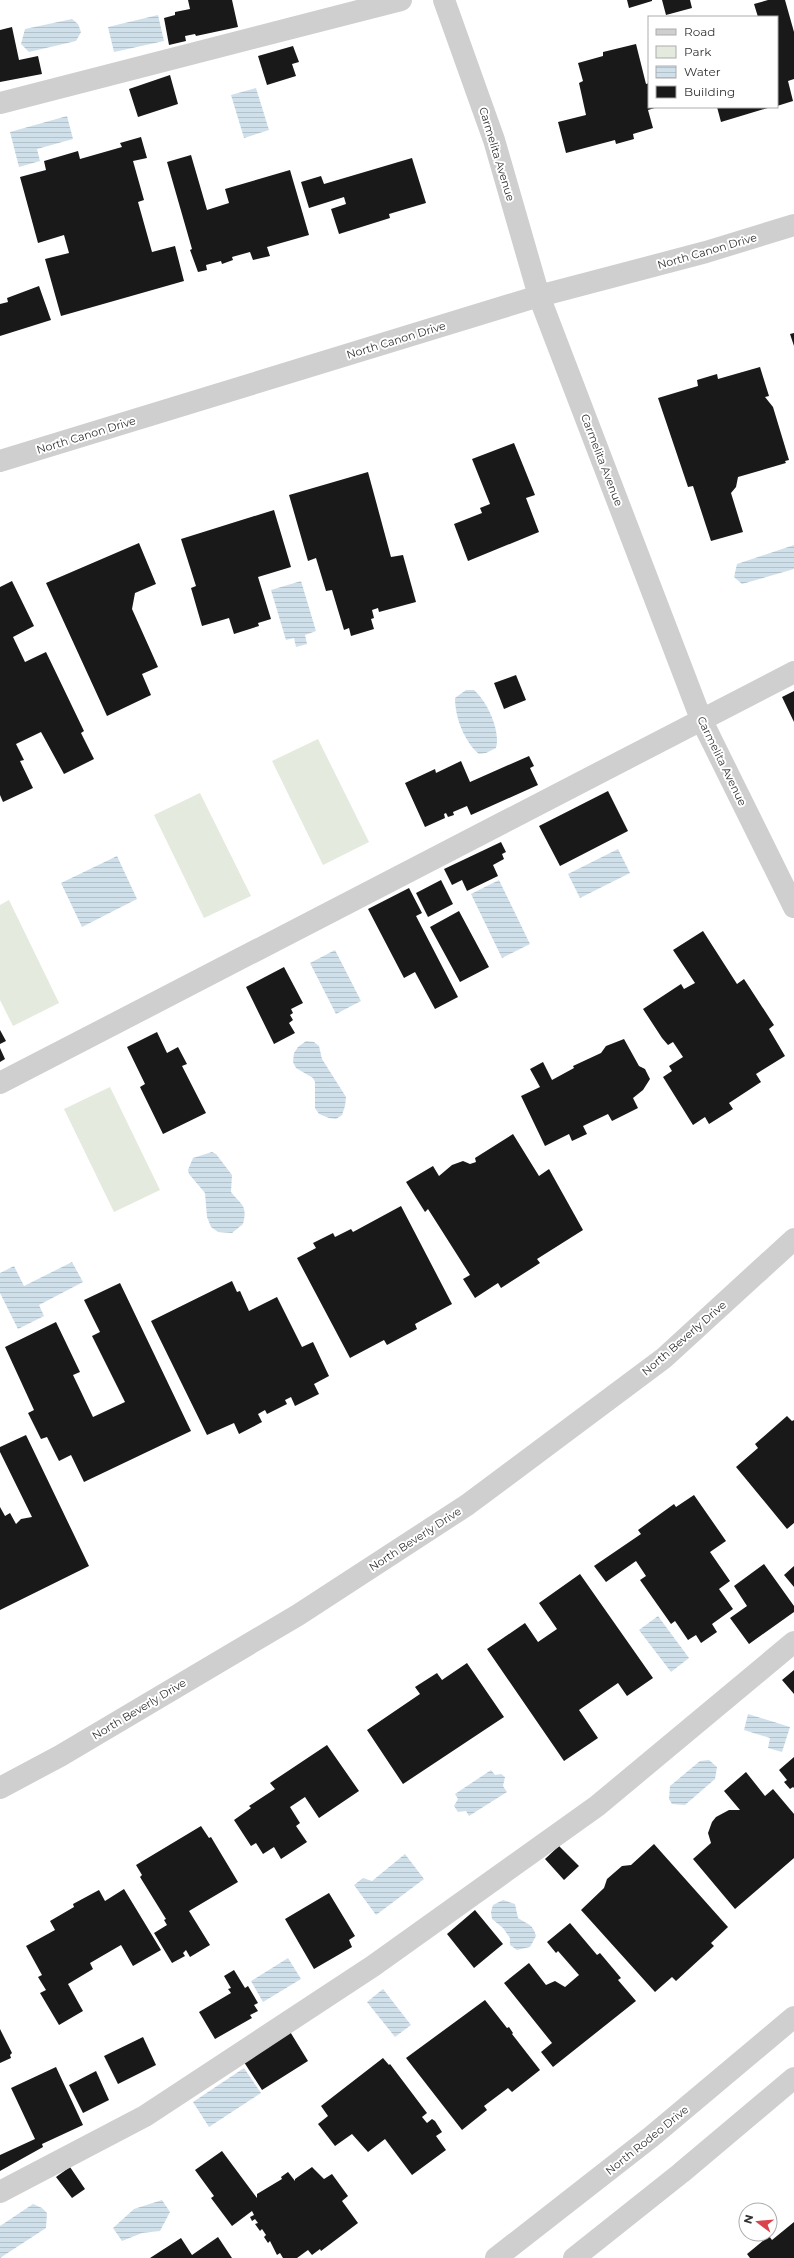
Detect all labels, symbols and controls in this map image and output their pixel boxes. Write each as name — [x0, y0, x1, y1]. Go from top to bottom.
legend — [648, 16, 778, 108]
text: Road — [684, 24, 715, 39]
text: Park — [684, 44, 712, 59]
text: Water — [684, 64, 721, 79]
text: Building — [684, 84, 735, 99]
street label: Carmelita Avenue — [476, 105, 518, 203]
street label: North Canon Drive — [656, 230, 759, 272]
street label: North Canon Drive — [345, 318, 448, 362]
street label: Carmelita Avenue — [578, 412, 626, 508]
street label: North Canon Drive — [35, 413, 138, 457]
street label: Carmelita Avenue — [694, 714, 750, 808]
street label: North Beverly Drive — [639, 1297, 729, 1379]
street label: North Beverly Drive — [366, 1504, 464, 1574]
street label: North Beverly Drive — [89, 1675, 189, 1743]
street label: North Rodeo Drive — [603, 2102, 692, 2178]
north arrow — [738, 2202, 778, 2242]
text: N — [740, 2213, 756, 2225]

